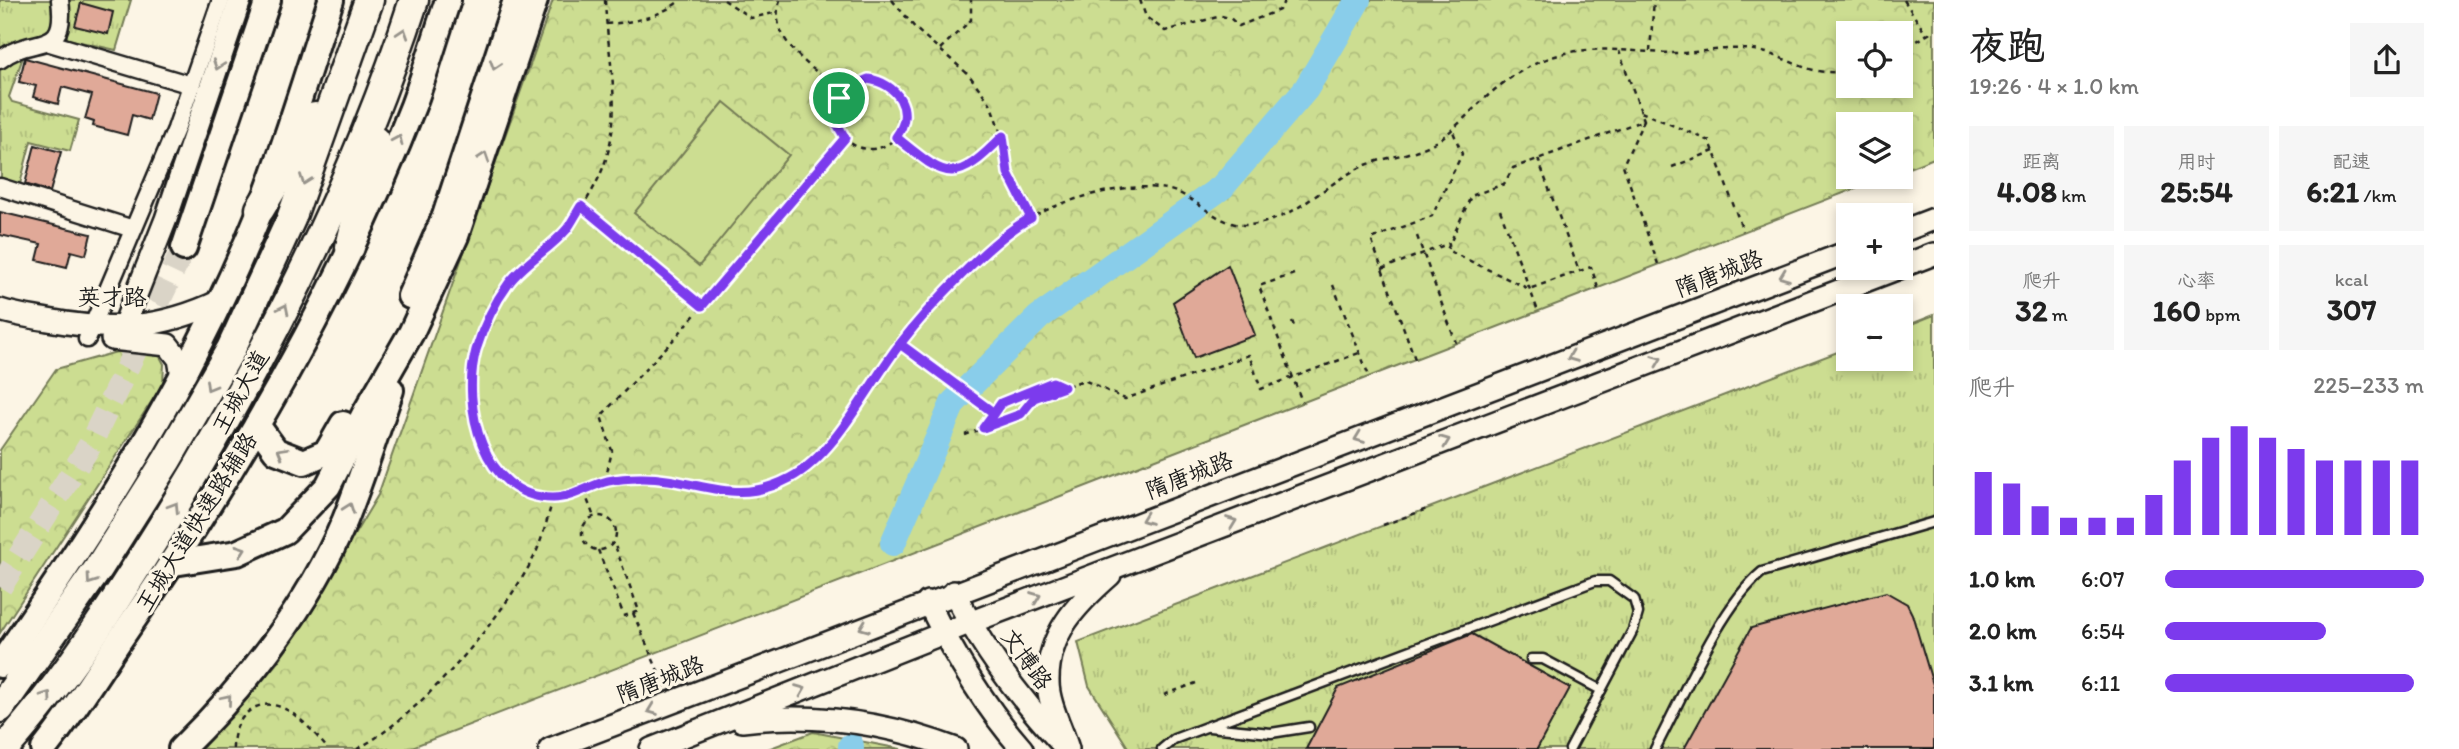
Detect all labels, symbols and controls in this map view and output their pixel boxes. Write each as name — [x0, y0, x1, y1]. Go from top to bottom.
map controls — [1836, 21, 1913, 371]
button: locate — [1836, 21, 1913, 98]
text: 夜跑 — [1969, 23, 2045, 69]
button: share — [2350, 23, 2424, 97]
one-way arrow — [395, 27, 409, 39]
one-way arrow — [212, 58, 226, 70]
one-way arrow — [489, 58, 503, 71]
pin — [809, 68, 869, 128]
text: 19:26 · 4 × 1.0 km — [1969, 72, 2139, 100]
icon: arrive — [820, 79, 858, 117]
button: layers — [1836, 112, 1913, 189]
one-way arrow — [389, 135, 403, 147]
text: 距离 — [2022, 150, 2061, 173]
text: 用时 — [2177, 150, 2216, 173]
text: 配速 — [2332, 150, 2371, 173]
one-way arrow — [476, 151, 490, 164]
one-way arrow — [299, 173, 313, 185]
text: 4.08 — [1997, 173, 2057, 210]
text: 25:54 — [2160, 173, 2233, 210]
text: 6:21 — [2306, 173, 2359, 210]
text: km — [2057, 184, 2086, 207]
text: /km — [2359, 184, 2397, 207]
button: + — [1836, 203, 1913, 280]
street label: 隋唐城路 — [1671, 243, 1767, 303]
one-way arrow — [1779, 268, 1791, 282]
text: kcal — [2335, 268, 2368, 291]
text: 爬升 — [2022, 269, 2061, 292]
text: 心率 — [2177, 269, 2216, 292]
street label: 英才路 — [78, 283, 147, 311]
text: 307 — [2327, 291, 2376, 328]
text: 32 — [2015, 292, 2047, 329]
text: 160 — [2153, 292, 2201, 329]
button: − — [1836, 294, 1913, 371]
text: m — [2047, 303, 2068, 326]
text: bpm — [2201, 303, 2240, 326]
one-way arrow — [276, 304, 290, 316]
street label: 王城大道 — [205, 345, 275, 439]
one-way arrow — [1566, 349, 1578, 363]
one-way arrow — [1651, 354, 1663, 368]
text: 225–233 m — [2313, 371, 2424, 399]
text: 爬升 — [1969, 373, 2015, 401]
one-way arrow — [205, 379, 218, 391]
street label: 王城大道快速路辅路 — [129, 427, 263, 617]
one-way arrow — [1353, 430, 1366, 444]
one-way arrow — [1438, 436, 1450, 450]
street label: 隋唐城路 — [1141, 445, 1237, 505]
one-way arrow — [277, 447, 290, 460]
one-way arrow — [165, 502, 178, 515]
one-way arrow — [341, 503, 355, 515]
one-way arrow — [1141, 511, 1153, 525]
one-way arrow — [1226, 517, 1238, 531]
one-way arrow — [234, 544, 246, 558]
text: 1.0 km — [1969, 565, 2035, 593]
text: 6:07 — [2081, 565, 2124, 593]
one-way arrow — [87, 572, 99, 585]
one-way arrow — [1029, 592, 1041, 606]
text: 2.0 km — [1969, 617, 2037, 645]
text: 6:54 — [2081, 617, 2125, 645]
one-way arrow — [859, 619, 871, 633]
street label: 文博路 — [995, 623, 1059, 695]
street label: 隋唐城路 — [612, 649, 708, 709]
text: 3.1 km — [1969, 669, 2033, 697]
text: 6:11 — [2081, 669, 2120, 697]
one-way arrow — [795, 684, 807, 698]
one-way arrow — [39, 691, 51, 704]
one-way arrow — [219, 694, 231, 707]
one-way arrow — [647, 702, 659, 716]

